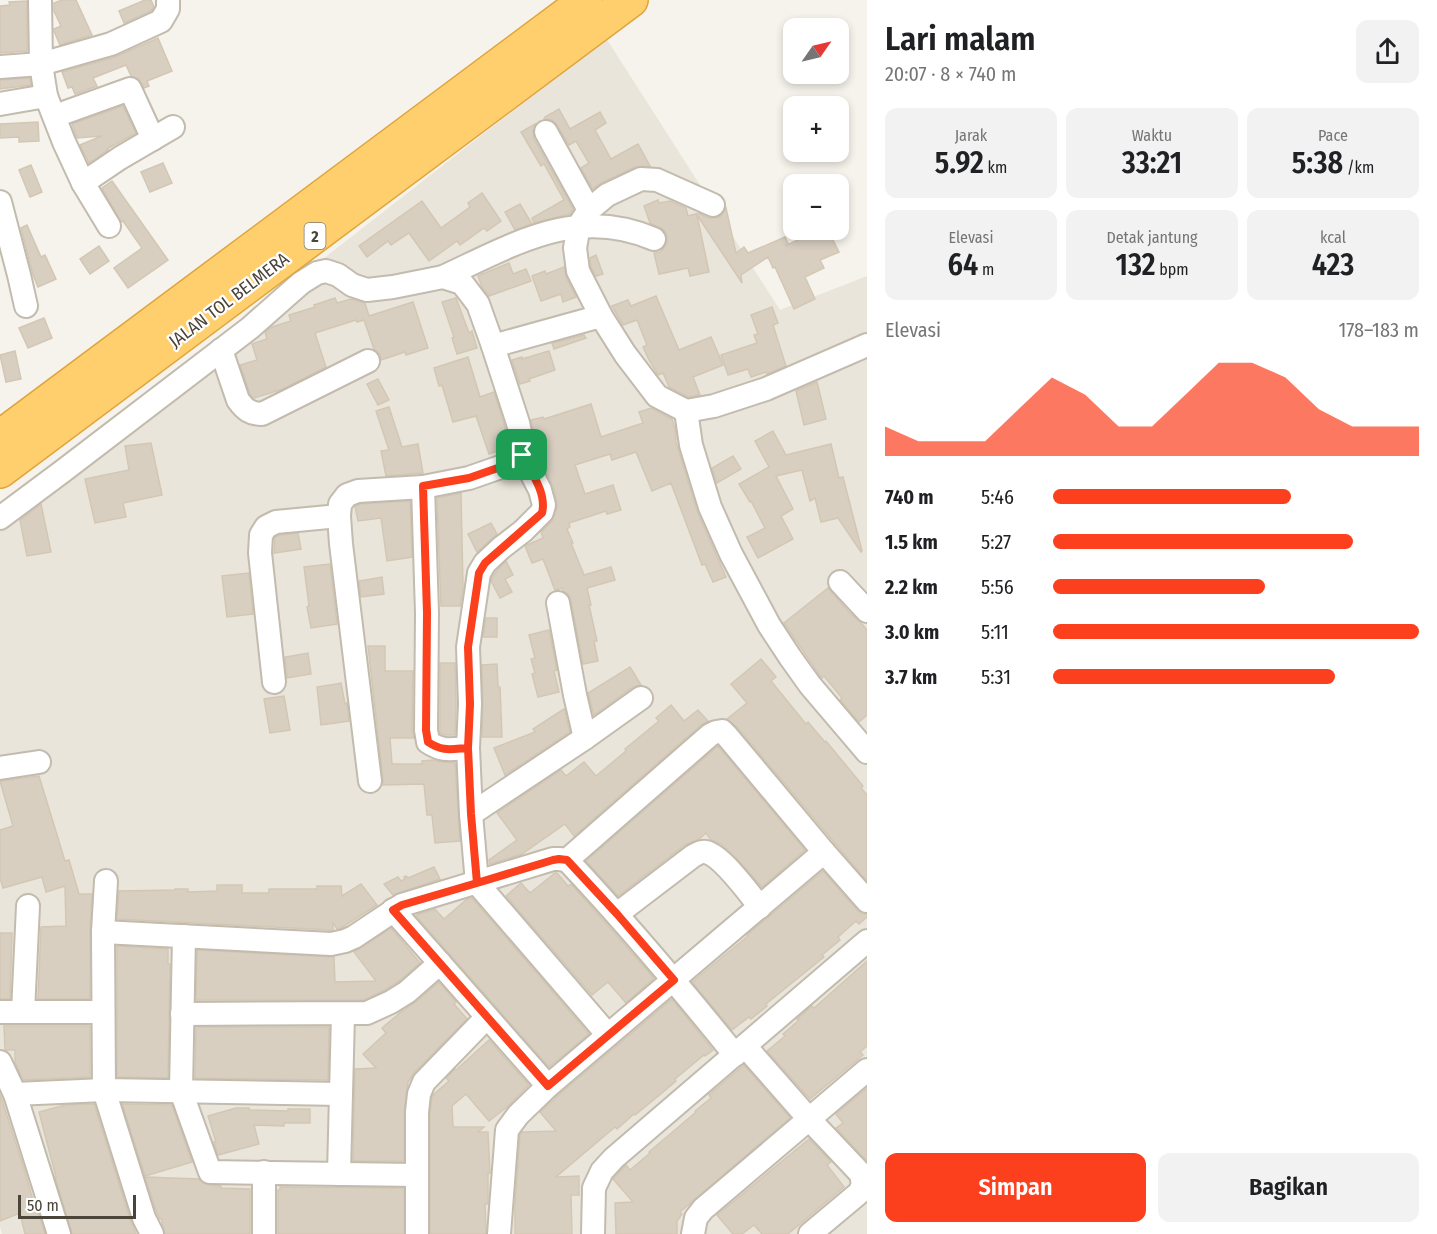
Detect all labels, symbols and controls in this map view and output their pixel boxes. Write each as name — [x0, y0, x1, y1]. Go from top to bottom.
north arrow — [783, 18, 849, 84]
map controls — [783, 18, 849, 240]
text: Lari malam — [885, 19, 1036, 59]
button: share — [1356, 20, 1419, 83]
text: 20:07 · 8 × 740 m — [885, 62, 1016, 86]
button: + — [783, 96, 849, 162]
text: Jarak — [955, 126, 987, 145]
text: Waktu — [1132, 126, 1172, 145]
text: Pace — [1318, 126, 1348, 145]
text: 5.92 — [935, 145, 984, 181]
text: 33:21 — [1122, 145, 1182, 181]
text: 5:38 — [1292, 145, 1343, 181]
text: km — [984, 158, 1007, 177]
text: /km — [1343, 158, 1374, 177]
button: − — [783, 174, 849, 240]
road number: 2 — [304, 223, 326, 249]
text: Elevasi — [949, 228, 993, 247]
text: Detak jantung — [1106, 228, 1198, 247]
text: kcal — [1320, 228, 1346, 247]
street label: JALAN TOL BELMERA — [165, 247, 294, 352]
text: 64 — [948, 247, 978, 283]
text: 132 — [1115, 247, 1155, 283]
text: 423 — [1312, 247, 1354, 283]
text: m — [978, 260, 994, 279]
text: bpm — [1155, 260, 1189, 279]
text: Elevasi — [885, 318, 941, 342]
text: 178–183 m — [1339, 318, 1419, 342]
pin — [496, 429, 547, 480]
icon: arrive — [505, 438, 538, 471]
text: 740 m — [885, 485, 934, 509]
text: 5:46 — [981, 485, 1014, 509]
text: 1.5 km — [885, 530, 938, 554]
text: 5:27 — [981, 530, 1011, 554]
text: 2.2 km — [885, 575, 938, 599]
text: 5:56 — [981, 575, 1014, 599]
text: 3.0 km — [885, 620, 939, 644]
text: 5:11 — [981, 620, 1009, 644]
text: 3.7 km — [885, 665, 937, 689]
text: 5:31 — [981, 665, 1011, 689]
button: Simpan — [885, 1153, 1146, 1222]
button: Bagikan — [1158, 1153, 1419, 1222]
scale bar — [18, 1192, 136, 1220]
text: 50 m — [27, 1196, 59, 1215]

